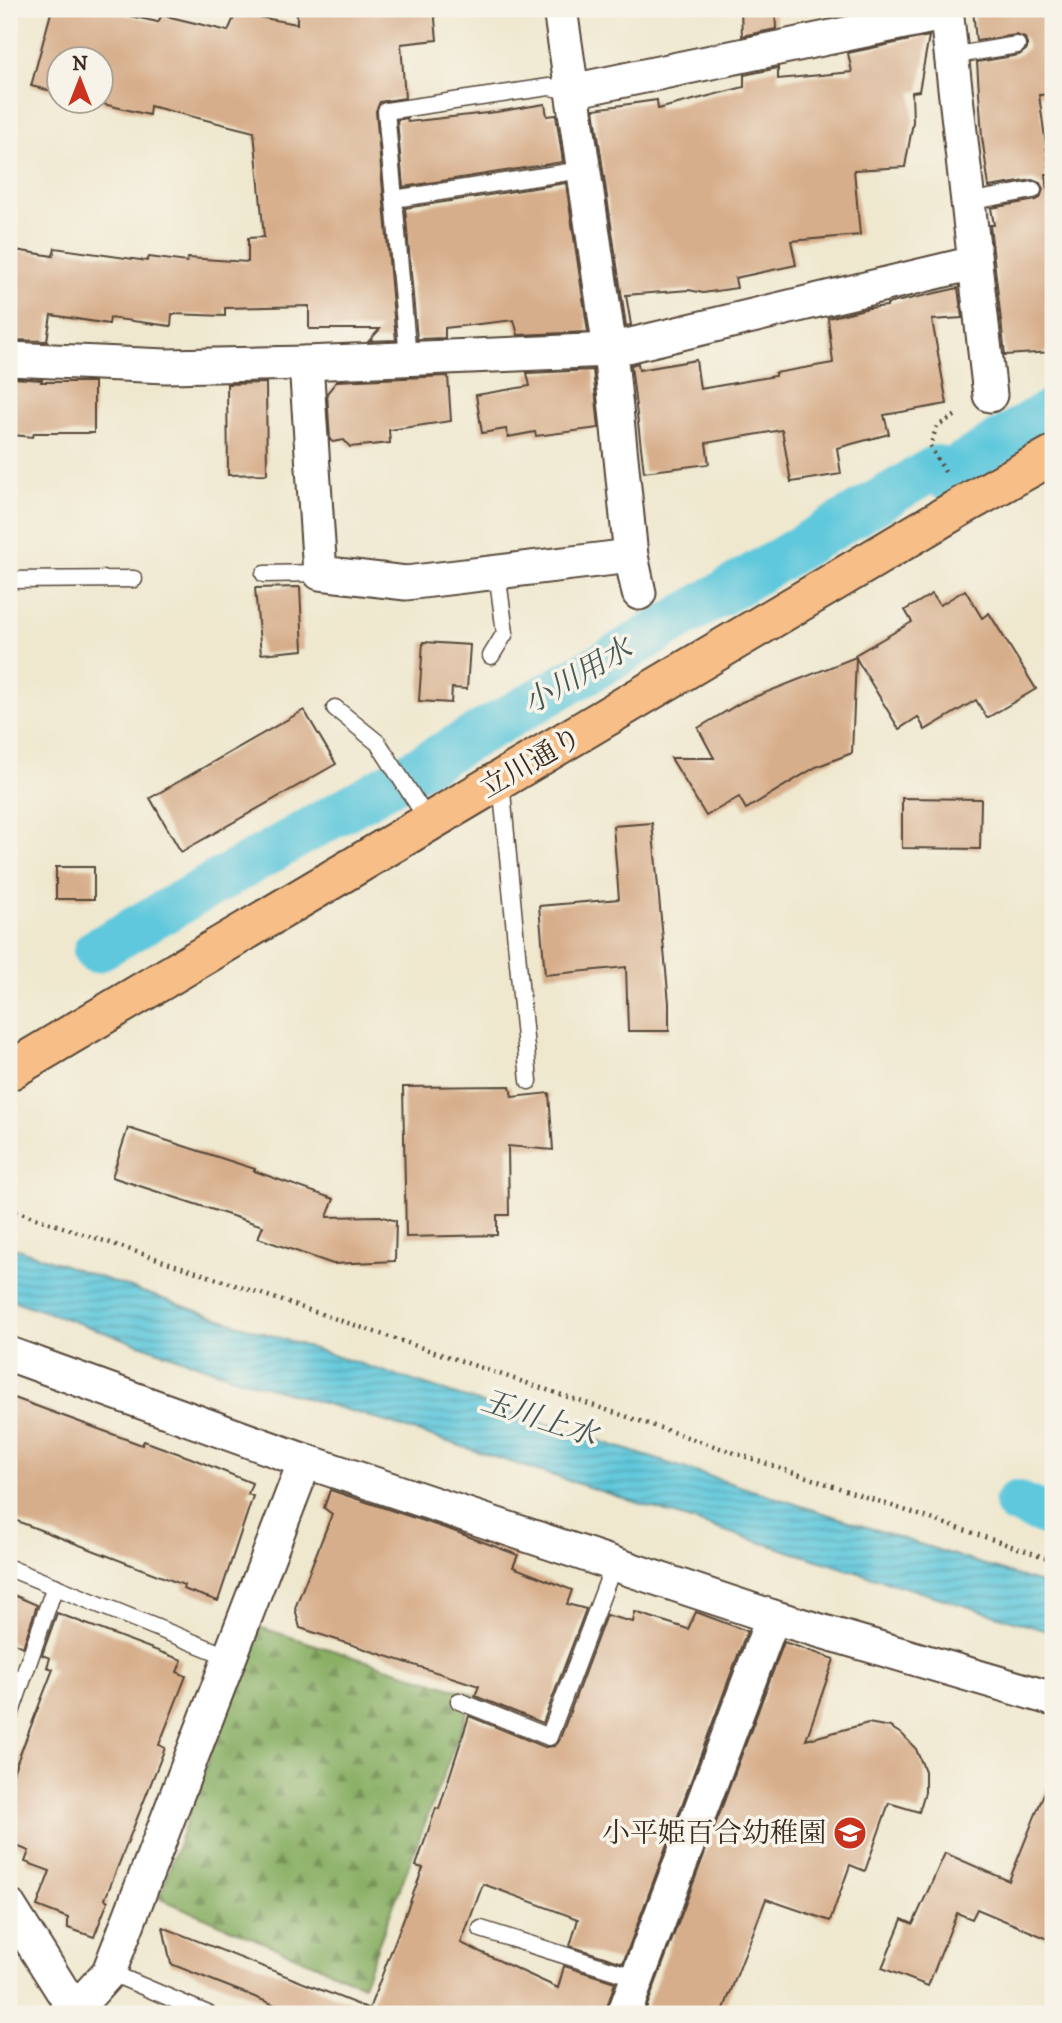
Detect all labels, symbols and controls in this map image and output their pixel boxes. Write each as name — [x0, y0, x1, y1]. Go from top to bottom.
north arrow — [46, 46, 116, 116]
text: N — [72, 53, 88, 76]
water label: 小川用水 — [517, 629, 642, 723]
street label: 立川通り — [474, 720, 588, 806]
water label: 玉川上水 — [476, 1383, 605, 1456]
school or university icon: 小平姫百合幼稚園 — [831, 1814, 869, 1852]
place label: 小平姫百合幼稚園 — [602, 1816, 826, 1851]

